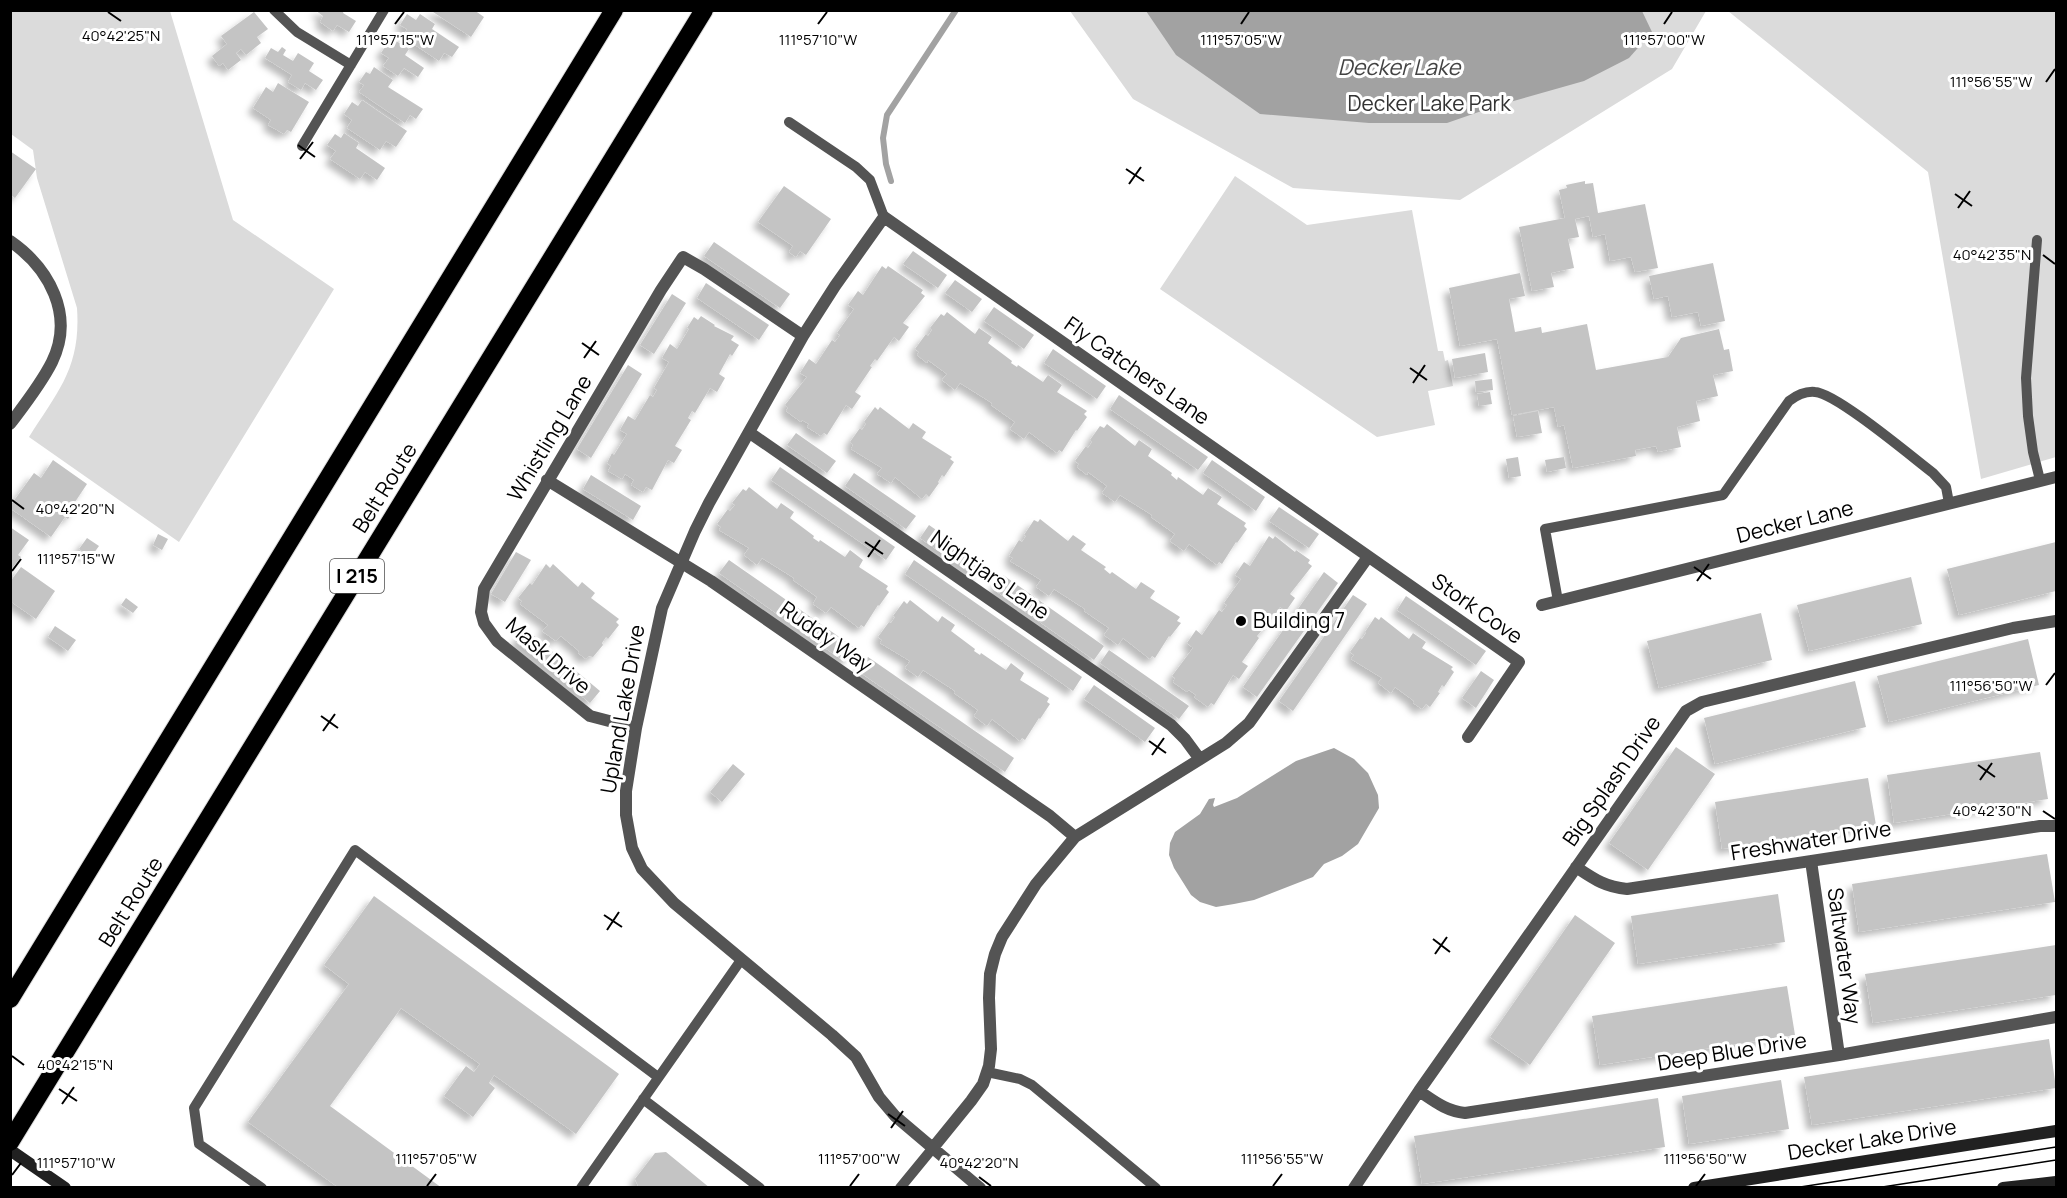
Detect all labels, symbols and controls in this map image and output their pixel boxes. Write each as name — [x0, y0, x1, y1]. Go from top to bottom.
text: 40°42'25"N — [82, 25, 160, 46]
text: 111°57'15"W — [356, 29, 434, 50]
text: 111°57'10"W — [779, 29, 857, 50]
text: 111°57'05"W — [1200, 29, 1282, 50]
text: 111°57'00"W — [1623, 29, 1705, 50]
water label: Decker Lake — [1338, 52, 1461, 82]
text: 111°56'55"W — [1950, 71, 2032, 92]
park label: Decker Lake Park — [1347, 89, 1511, 117]
text: 40°42'35"N — [1953, 244, 2031, 265]
street label: Fly Catchers Lane — [1059, 310, 1216, 431]
street label: Whistling Lane — [500, 369, 598, 506]
street label: Belt Route — [346, 437, 423, 538]
street label: Decker Lane — [1733, 493, 1856, 549]
text: 40°42'20"N — [35, 498, 115, 519]
street label: Nightjars Lane — [926, 523, 1056, 626]
text: 111°57'15"W — [37, 548, 115, 569]
road number: I 215 — [330, 559, 384, 593]
street label: Stork Cove — [1426, 567, 1529, 650]
street label: Ruddy Way — [775, 594, 878, 678]
place label: Building 7 — [1253, 606, 1345, 634]
street label: Mask Drive — [500, 611, 597, 700]
marker: Building 7 — [1234, 614, 1248, 628]
street label: Upland Lake Drive — [593, 622, 651, 795]
text: 111°56'50"W — [1949, 675, 2033, 696]
street label: Big Splash Drive — [1556, 710, 1667, 851]
text: 40°42'30"N — [1953, 800, 2031, 821]
street label: Freshwater Drive — [1729, 814, 1893, 867]
street label: Belt Route — [92, 851, 169, 952]
street label: Saltwater Way — [1822, 886, 1868, 1026]
street label: Deep Blue Drive — [1655, 1025, 1809, 1077]
text: 40°42'15"N — [37, 1054, 113, 1075]
street label: Decker Lake Drive — [1785, 1112, 1958, 1166]
text: 111°57'05"W — [395, 1148, 477, 1169]
text: 111°57'00"W — [818, 1148, 900, 1169]
text: 111°56'55"W — [1241, 1148, 1323, 1169]
text: 111°56'50"W — [1663, 1148, 1747, 1169]
text: 111°57'10"W — [37, 1152, 115, 1173]
text: 40°42'20"N — [939, 1152, 1019, 1173]

